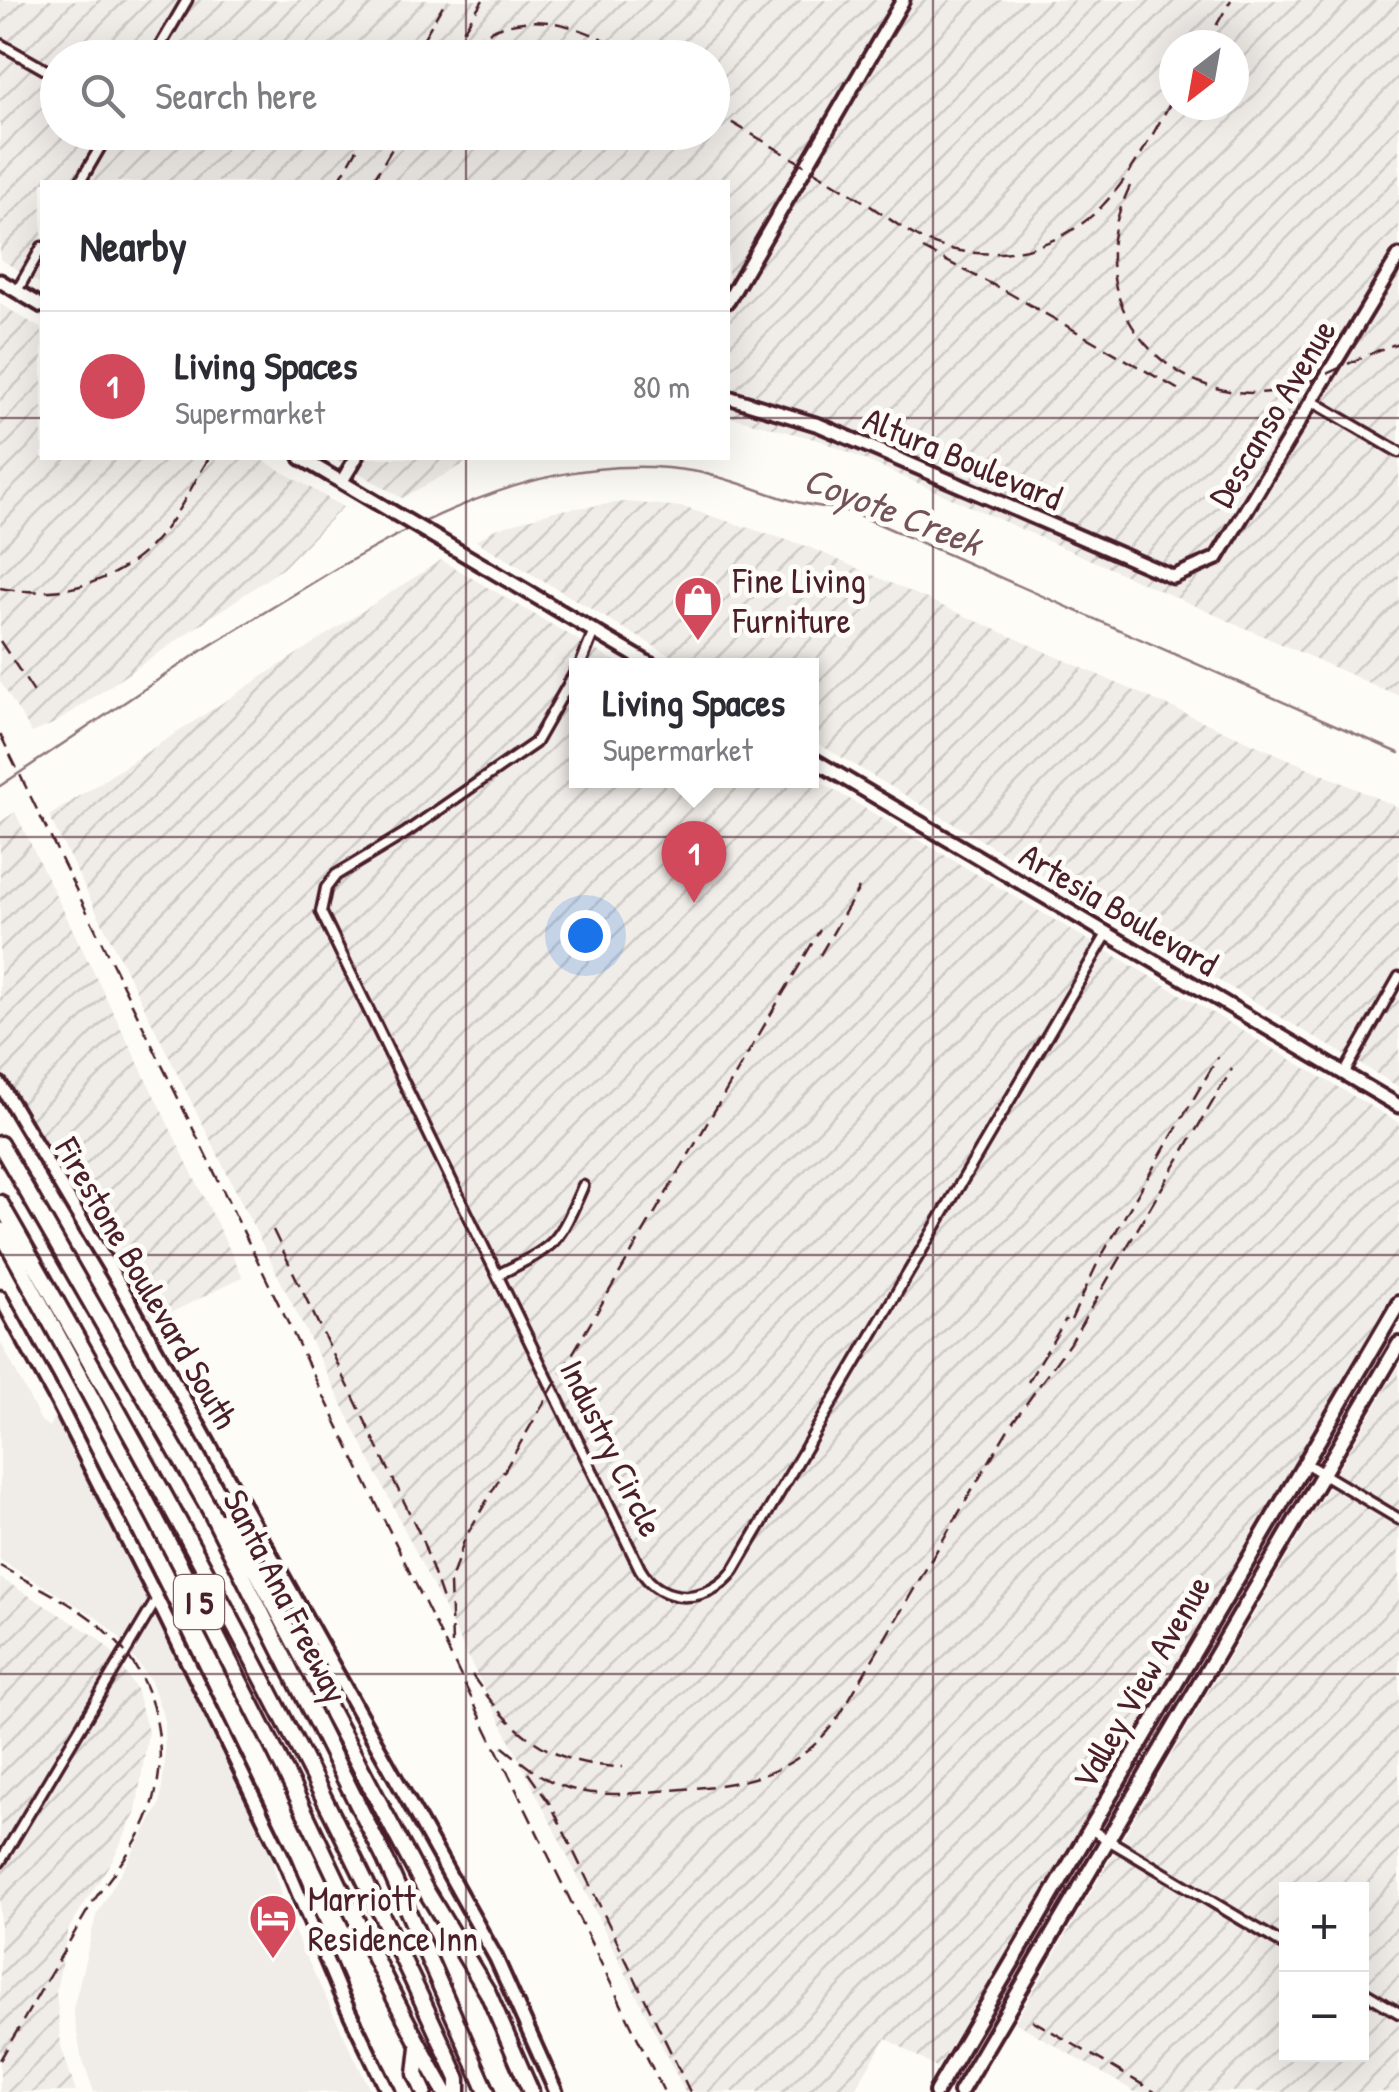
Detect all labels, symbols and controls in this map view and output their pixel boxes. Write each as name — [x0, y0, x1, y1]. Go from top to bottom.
north arrow — [1159, 30, 1249, 120]
search box — [40, 40, 730, 150]
icon: search — [75, 68, 130, 123]
text: Search here — [155, 69, 317, 121]
text: Nearby — [80, 217, 187, 274]
street label: Descanso Avenue — [1197, 310, 1347, 516]
text: Living Spaces — [175, 339, 357, 391]
text: 1 — [107, 365, 118, 408]
text: 80 m — [633, 365, 690, 408]
text: Supermarket — [175, 391, 325, 434]
street label: Altura Boulevard — [856, 395, 1070, 521]
water label: Coyote Creek — [797, 452, 992, 569]
place label: Fine Living Furniture — [732, 557, 866, 644]
shop icon: Fine Living Furniture — [672, 574, 724, 642]
popup — [569, 658, 819, 788]
text: Living Spaces — [603, 676, 785, 728]
text: Supermarket — [603, 728, 753, 771]
pin: 1 — [662, 820, 726, 903]
street label: Artesia Boulevard — [1011, 831, 1227, 987]
your location — [560, 910, 611, 961]
street label: Firestone Boulevard South — [44, 1128, 250, 1437]
street label: Industry Circle — [549, 1352, 675, 1544]
street label: Santa Ana Freeway — [212, 1481, 360, 1711]
street label: Valley View Avenue — [1061, 1566, 1221, 1798]
road number: I 5 — [174, 1575, 224, 1629]
place label: Marriott Residence Inn — [308, 1875, 478, 1962]
map controls — [1279, 1882, 1369, 2062]
button: + — [1279, 1882, 1369, 1972]
hotel icon: Marriott Residence Inn — [247, 1892, 299, 1960]
button: − — [1279, 1972, 1369, 2062]

